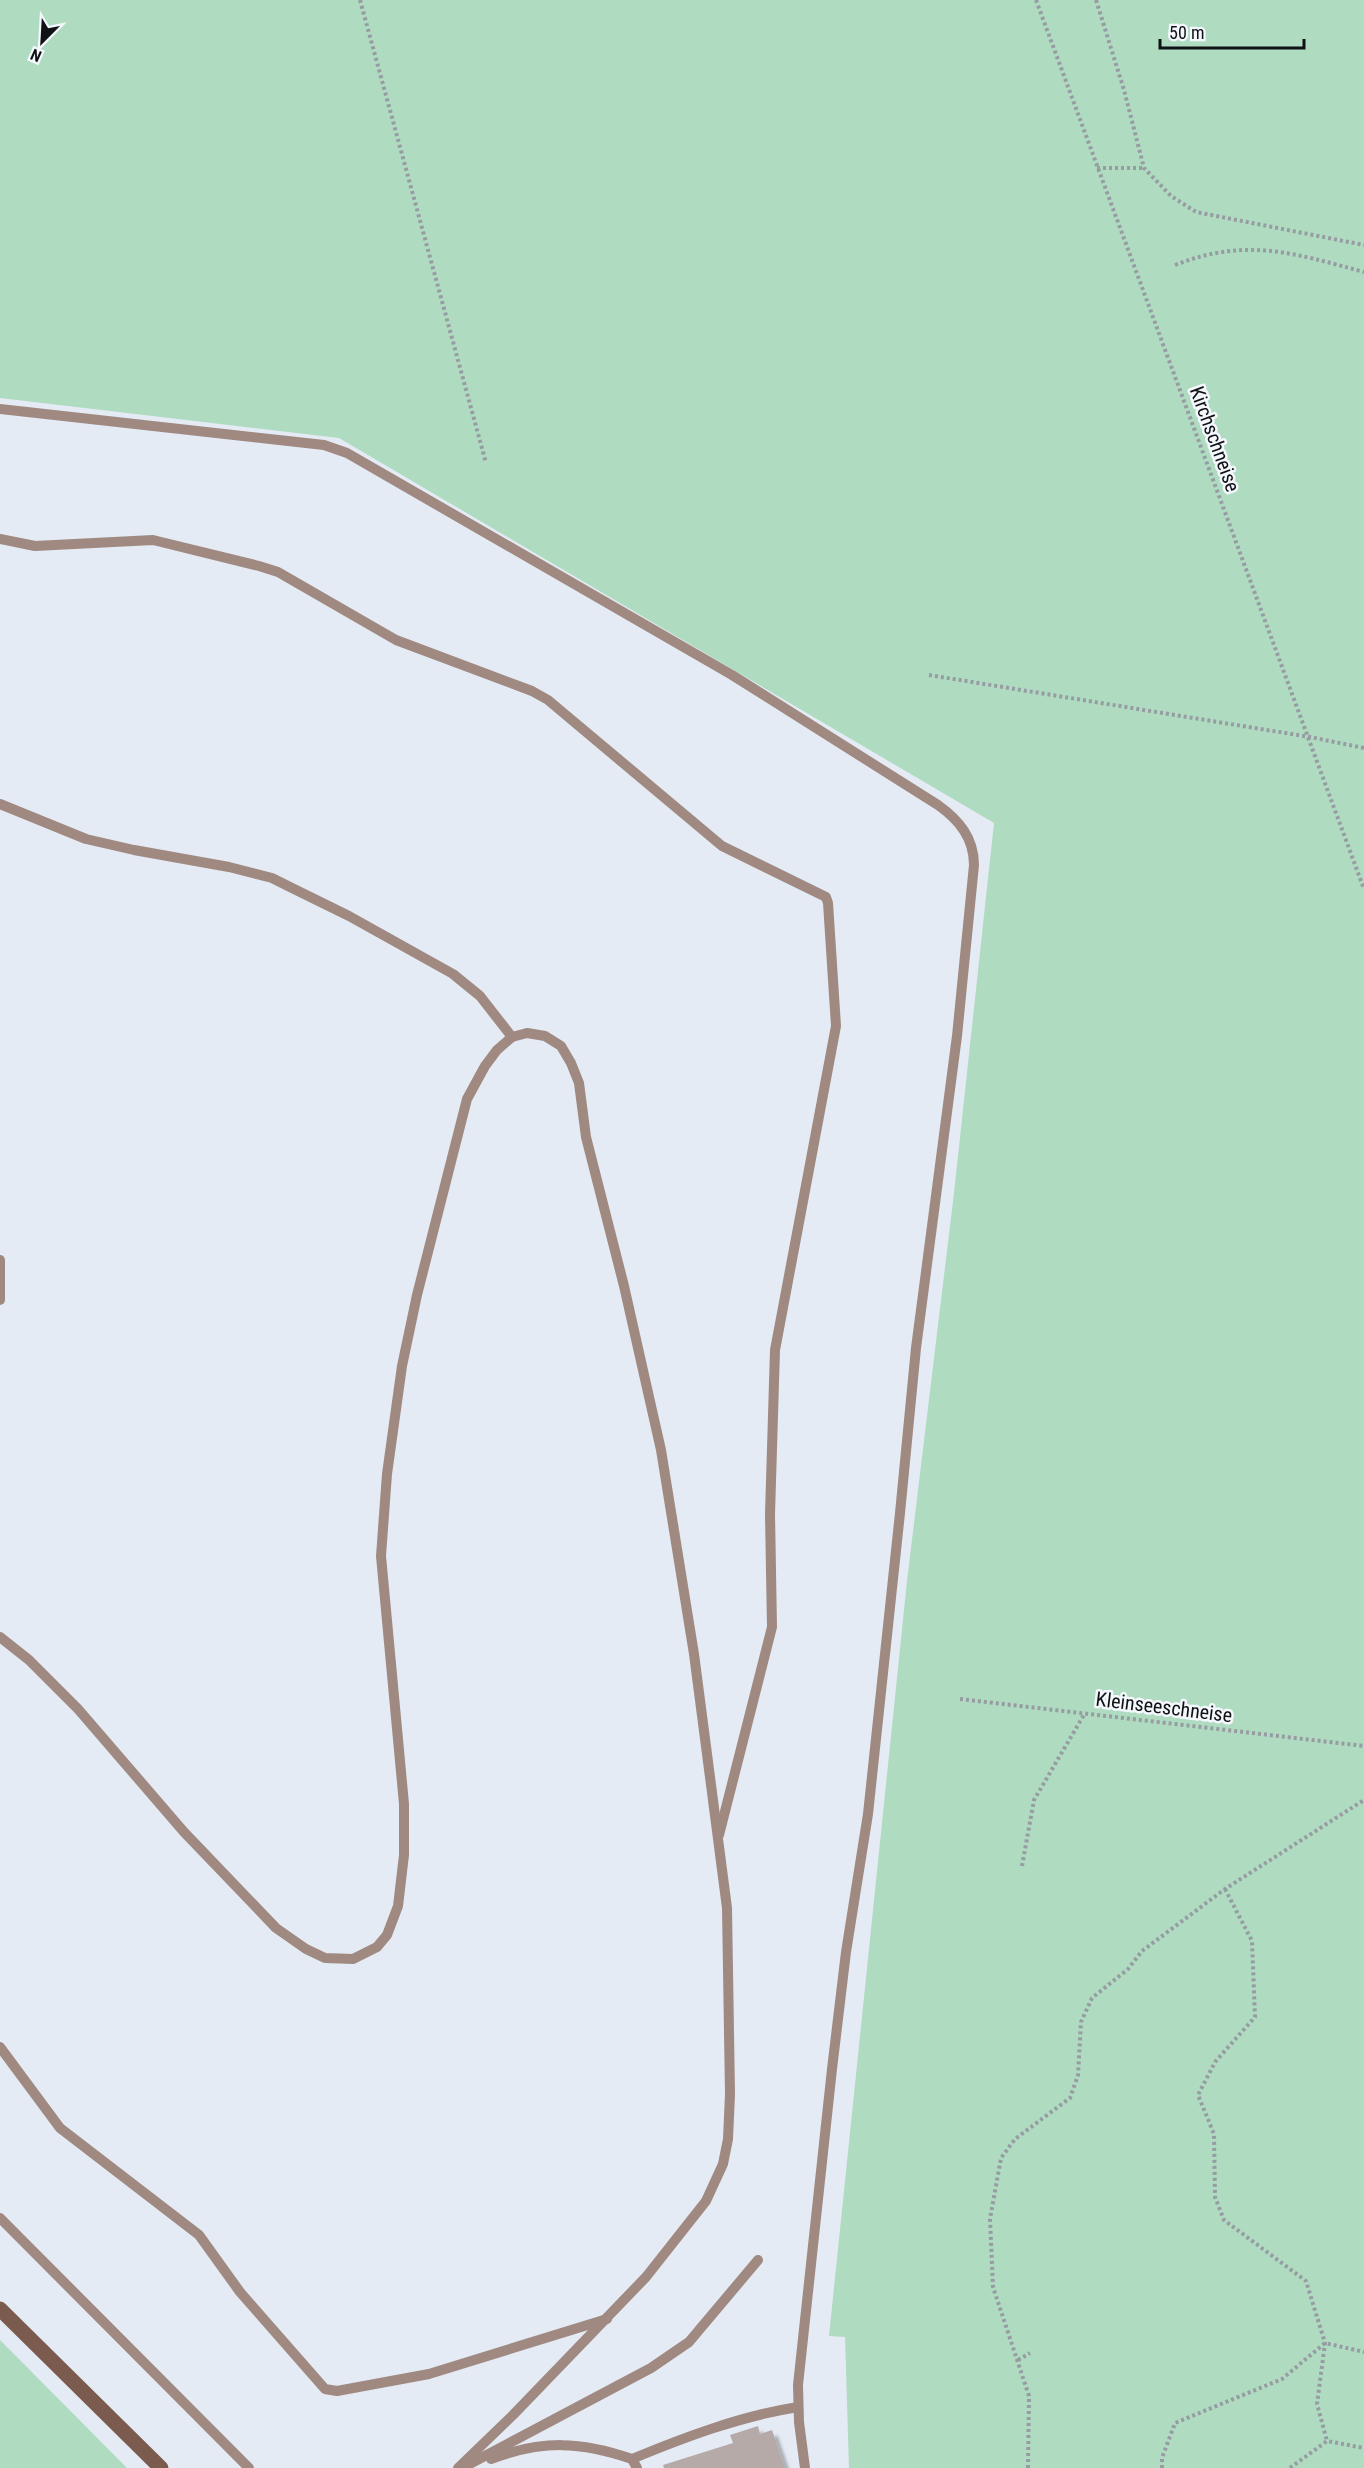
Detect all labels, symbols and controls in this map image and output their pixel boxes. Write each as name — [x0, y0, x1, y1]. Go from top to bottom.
north arrow — [12, 12, 72, 72]
scale bar — [1160, 12, 1304, 50]
text: 50 m — [1169, 22, 1204, 43]
text: N — [28, 45, 44, 66]
street label: Kirchschneise — [1185, 383, 1245, 495]
street label: Kleinseeschneise — [1094, 1687, 1234, 1727]

